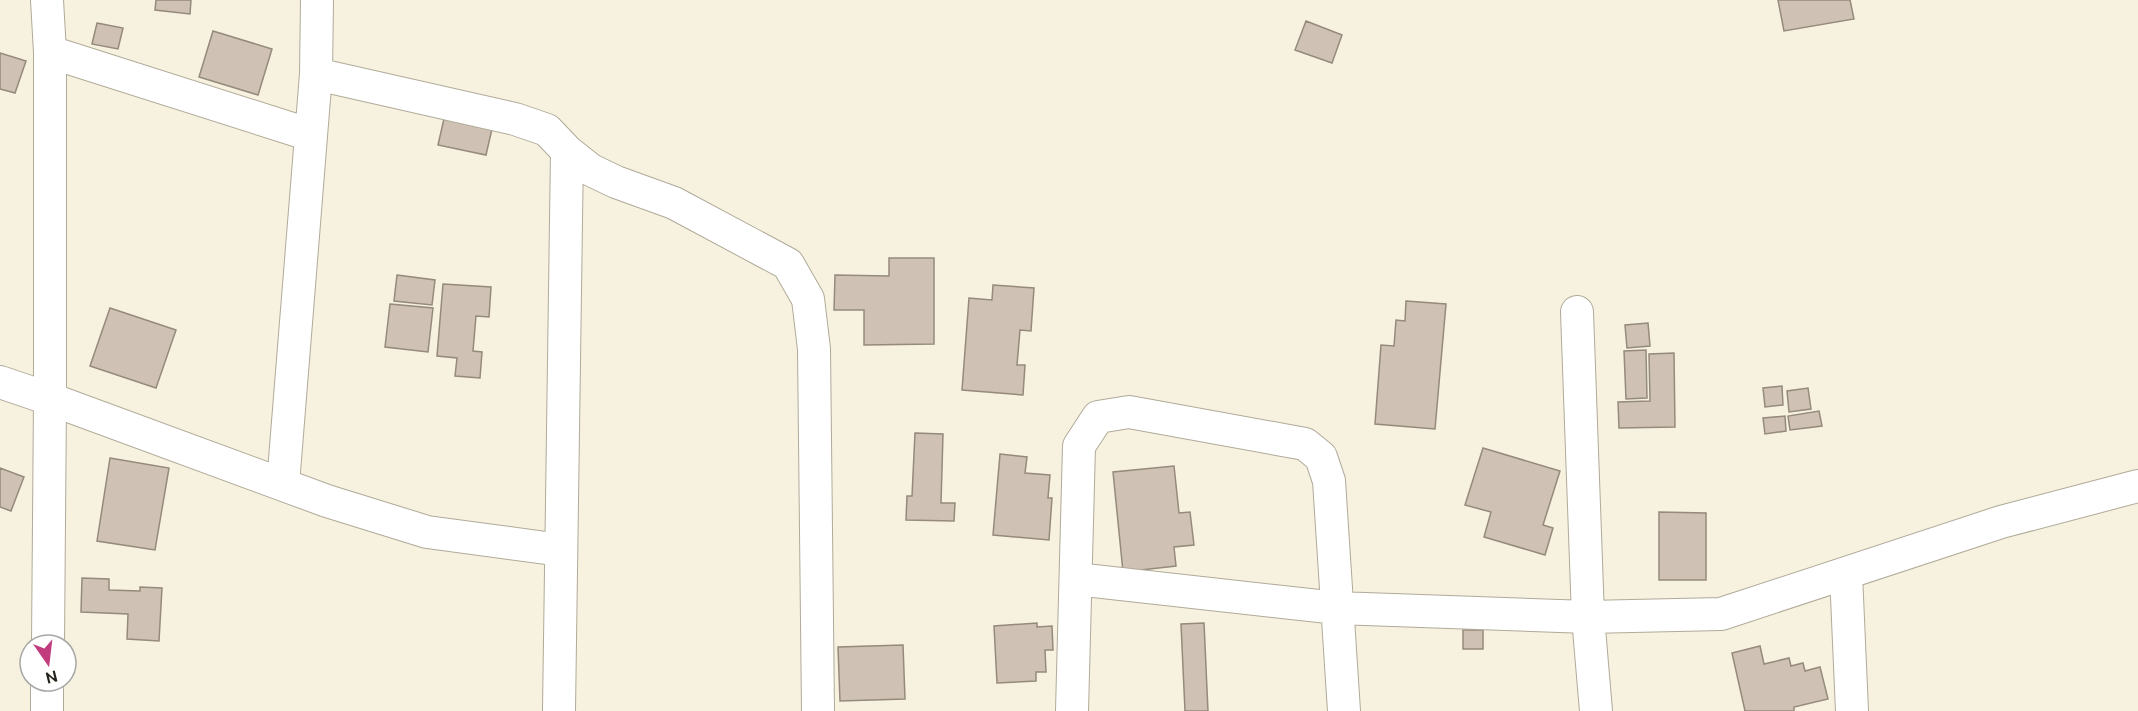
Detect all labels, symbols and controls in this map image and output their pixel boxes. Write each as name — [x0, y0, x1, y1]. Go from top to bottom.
north arrow — [18, 633, 78, 693]
text: N — [44, 667, 60, 688]

